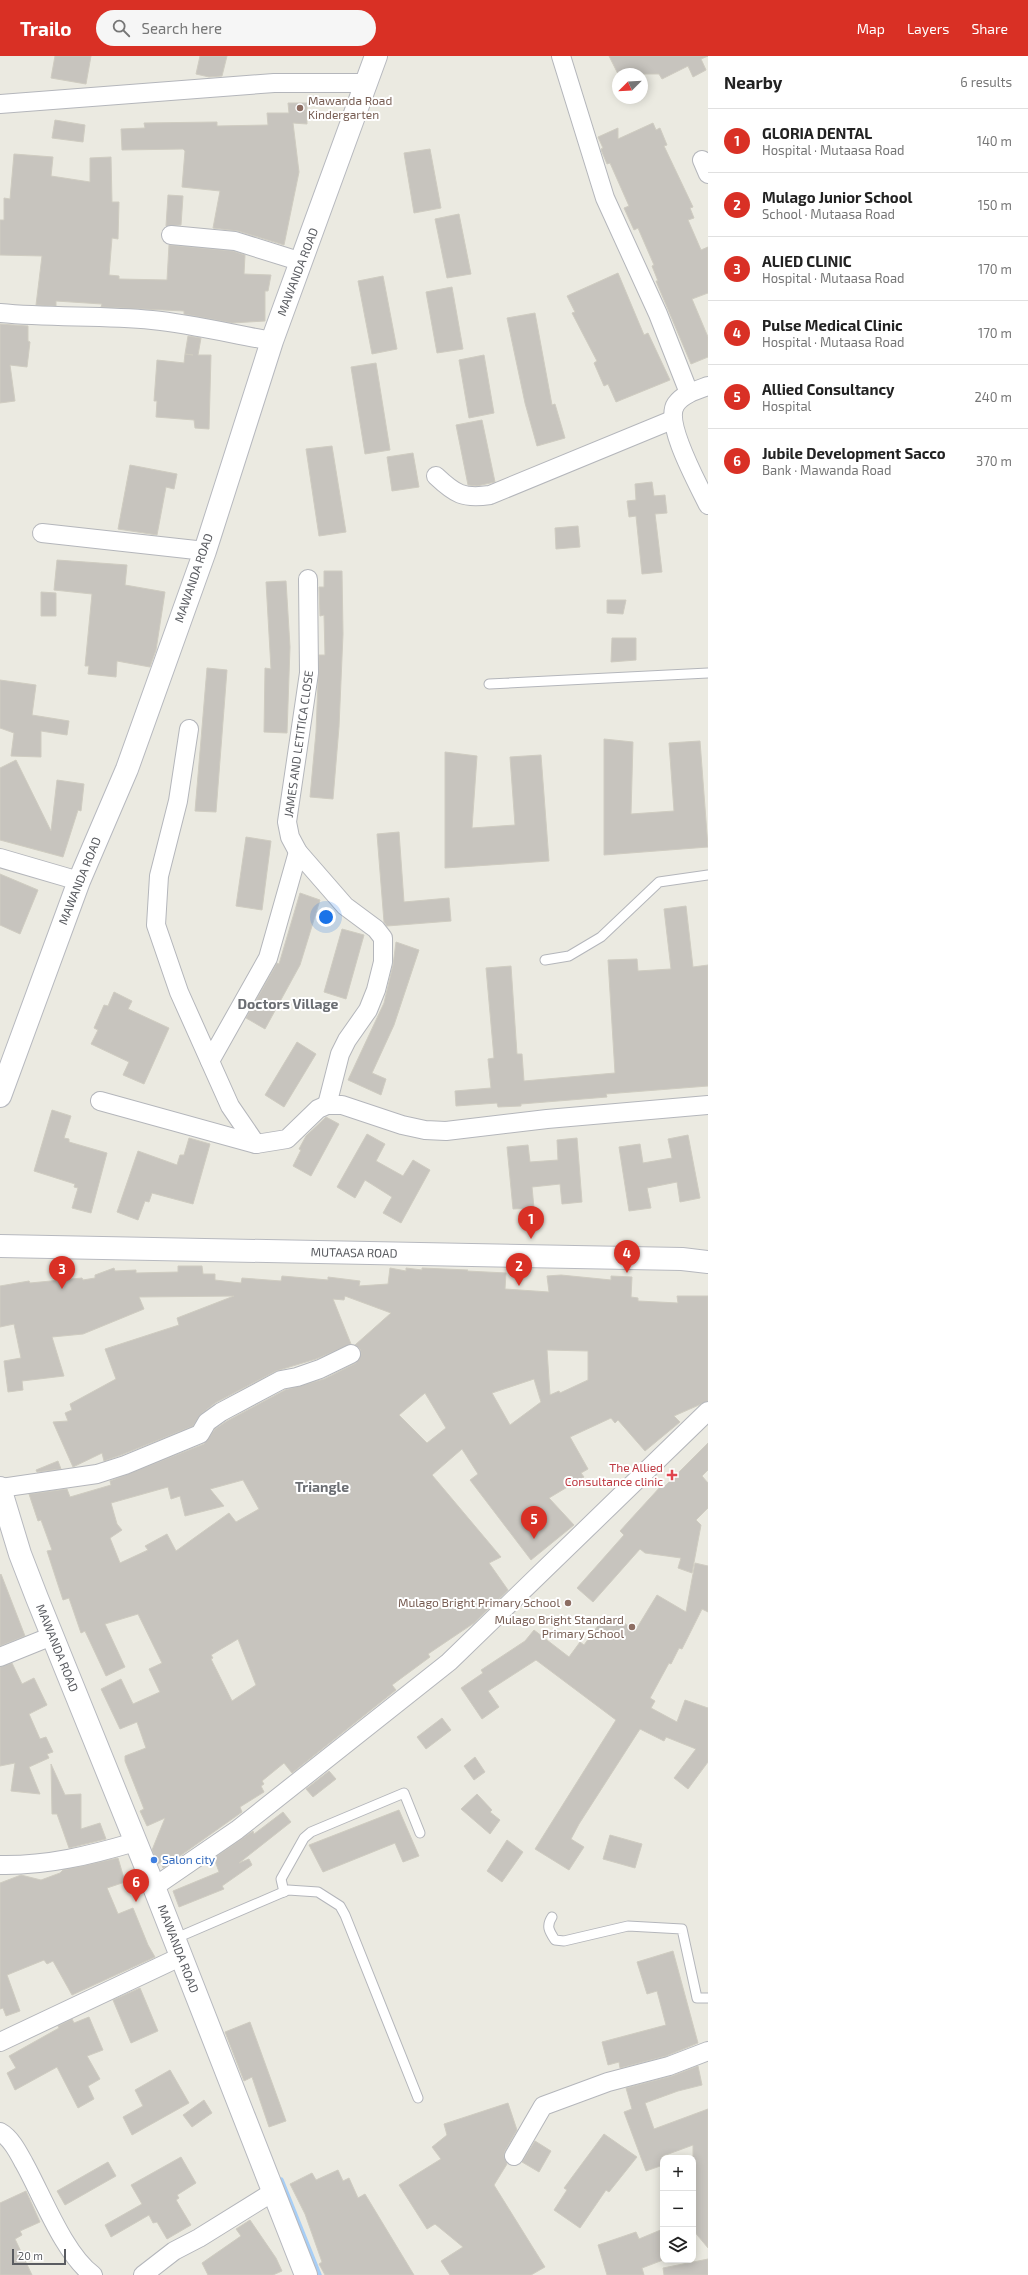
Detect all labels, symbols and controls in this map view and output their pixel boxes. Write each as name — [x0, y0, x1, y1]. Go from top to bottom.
search box — [96, 10, 376, 46]
text: Trailo — [20, 17, 72, 40]
icon: search — [110, 17, 132, 39]
text: Search here — [142, 19, 222, 37]
text: Map — [857, 20, 885, 37]
text: Layers — [907, 20, 949, 37]
text: Share — [971, 20, 1008, 37]
north arrow — [612, 68, 648, 104]
text: Nearby — [724, 72, 782, 92]
text: 6 results — [960, 74, 1012, 90]
place label: Mawanda Road Kindergarten — [308, 93, 392, 121]
marker: Mawanda Road Kindergarten — [295, 103, 305, 113]
text: GLORIA DENTAL — [762, 124, 872, 142]
text: 1 — [734, 133, 740, 149]
text: 140 m — [977, 133, 1012, 149]
text: Hospital · Mutaasa Road — [762, 142, 905, 158]
text: Mulago Junior School — [762, 188, 912, 206]
text: 2 — [733, 197, 741, 213]
text: 150 m — [978, 197, 1012, 213]
text: School · Mutaasa Road — [762, 206, 895, 222]
street label: MAWANDA ROAD — [274, 226, 320, 318]
text: ALIED CLINIC — [762, 252, 852, 270]
text: 3 — [733, 261, 741, 277]
text: 170 m — [978, 261, 1012, 277]
text: Hospital · Mutaasa Road — [762, 270, 905, 286]
text: Pulse Medical Clinic — [762, 316, 903, 334]
text: 4 — [733, 325, 741, 341]
text: 170 m — [978, 325, 1012, 341]
text: Hospital · Mutaasa Road — [762, 334, 905, 350]
text: Allied Consultancy — [762, 380, 895, 398]
text: 5 — [733, 389, 741, 405]
text: 240 m — [975, 389, 1012, 405]
text: Hospital — [762, 398, 811, 414]
text: Jubile Development Sacco — [762, 444, 946, 462]
text: 6 — [733, 453, 741, 469]
text: 370 m — [976, 453, 1012, 469]
text: Bank · Mawanda Road — [762, 462, 891, 478]
street label: MAWANDA ROAD — [171, 531, 215, 624]
street label: JAMES AND LETITICA CLOSE — [281, 669, 315, 818]
street label: MAWANDA ROAD — [55, 835, 103, 927]
your location — [316, 907, 336, 927]
district label: Doctors Village — [237, 995, 339, 1012]
pin: 1 — [518, 1206, 544, 1239]
pin: 4 — [614, 1240, 640, 1273]
street label: MUTAASA ROAD — [310, 1244, 398, 1260]
pin: 2 — [506, 1253, 532, 1286]
pin: 3 — [49, 1256, 75, 1289]
place label: The Allied Consultance clinic — [565, 1460, 663, 1488]
marker: The Allied Consultance clinic — [666, 1469, 678, 1481]
district label: Triangle — [295, 1478, 349, 1495]
pin: 5 — [521, 1506, 547, 1539]
place label: Mulago Bright Primary School — [398, 1595, 560, 1609]
marker: Mulago Bright Primary School — [563, 1598, 573, 1608]
street label: MAWANDA ROAD — [34, 1602, 82, 1694]
place label: Mulago Bright Standard Primary School — [494, 1612, 624, 1640]
marker: Mulago Bright Standard Primary School — [627, 1622, 637, 1632]
place label: Salon city — [162, 1852, 216, 1866]
marker: Salon city — [149, 1855, 159, 1865]
pin: 6 — [123, 1869, 149, 1902]
street label: MAWANDA ROAD — [156, 1903, 202, 1995]
map controls — [660, 2155, 696, 2263]
button: + — [660, 2155, 696, 2191]
button: − — [660, 2191, 696, 2227]
button: layers — [660, 2227, 696, 2263]
scale bar — [12, 2247, 66, 2266]
text: 20 m — [18, 2249, 43, 2262]

